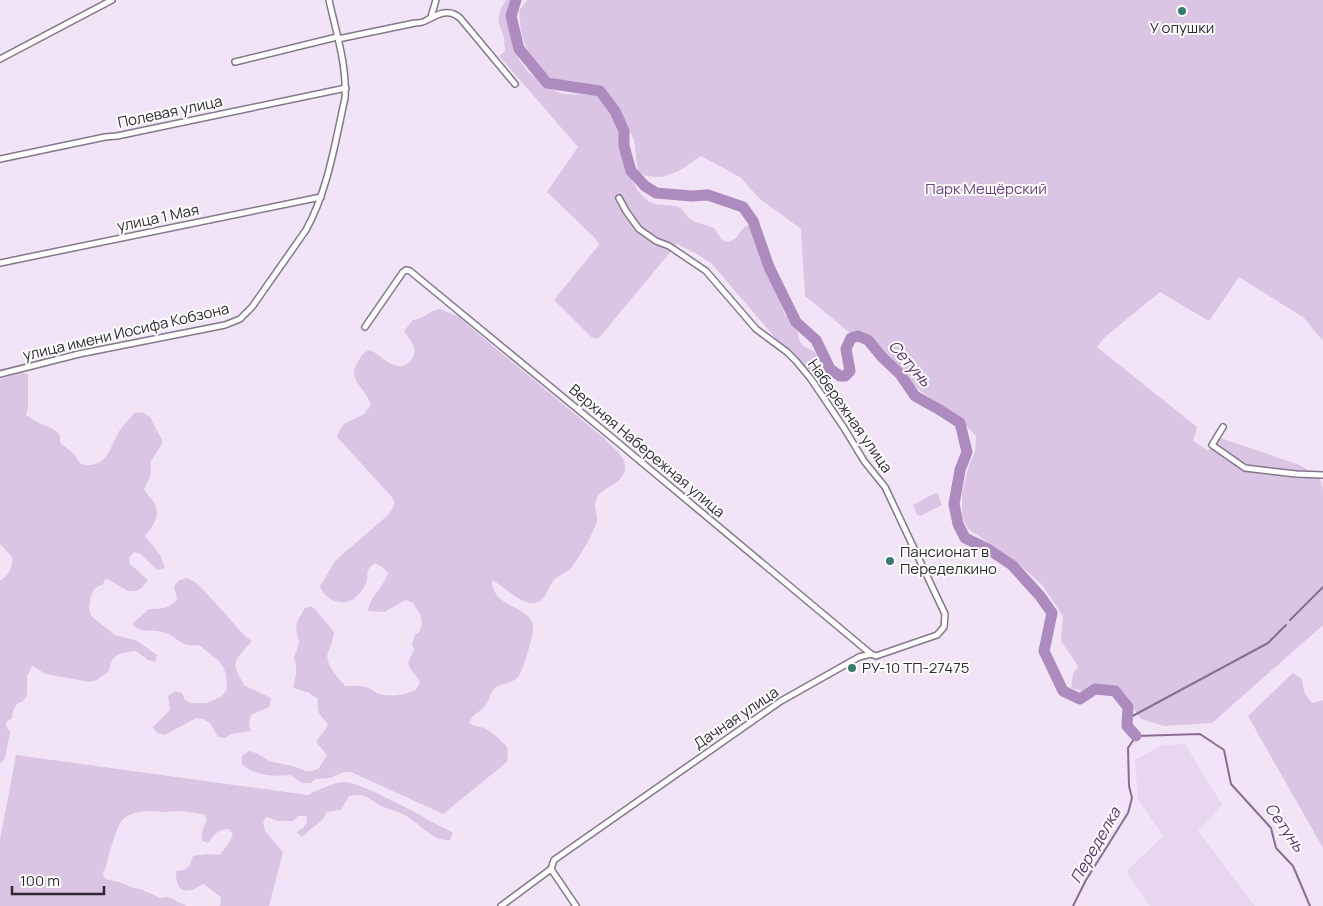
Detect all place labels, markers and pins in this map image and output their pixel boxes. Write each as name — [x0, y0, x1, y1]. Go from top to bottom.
marker: У опушки — [1176, 5, 1188, 17]
place label: У опушки — [1150, 17, 1214, 38]
place label: Пансионат в Переделкино — [900, 541, 997, 579]
marker: Пансионат в Переделкино — [884, 555, 896, 567]
place label: РУ-10 ТП-27475 — [862, 657, 969, 678]
marker: РУ-10 ТП-27475 — [846, 662, 858, 674]

